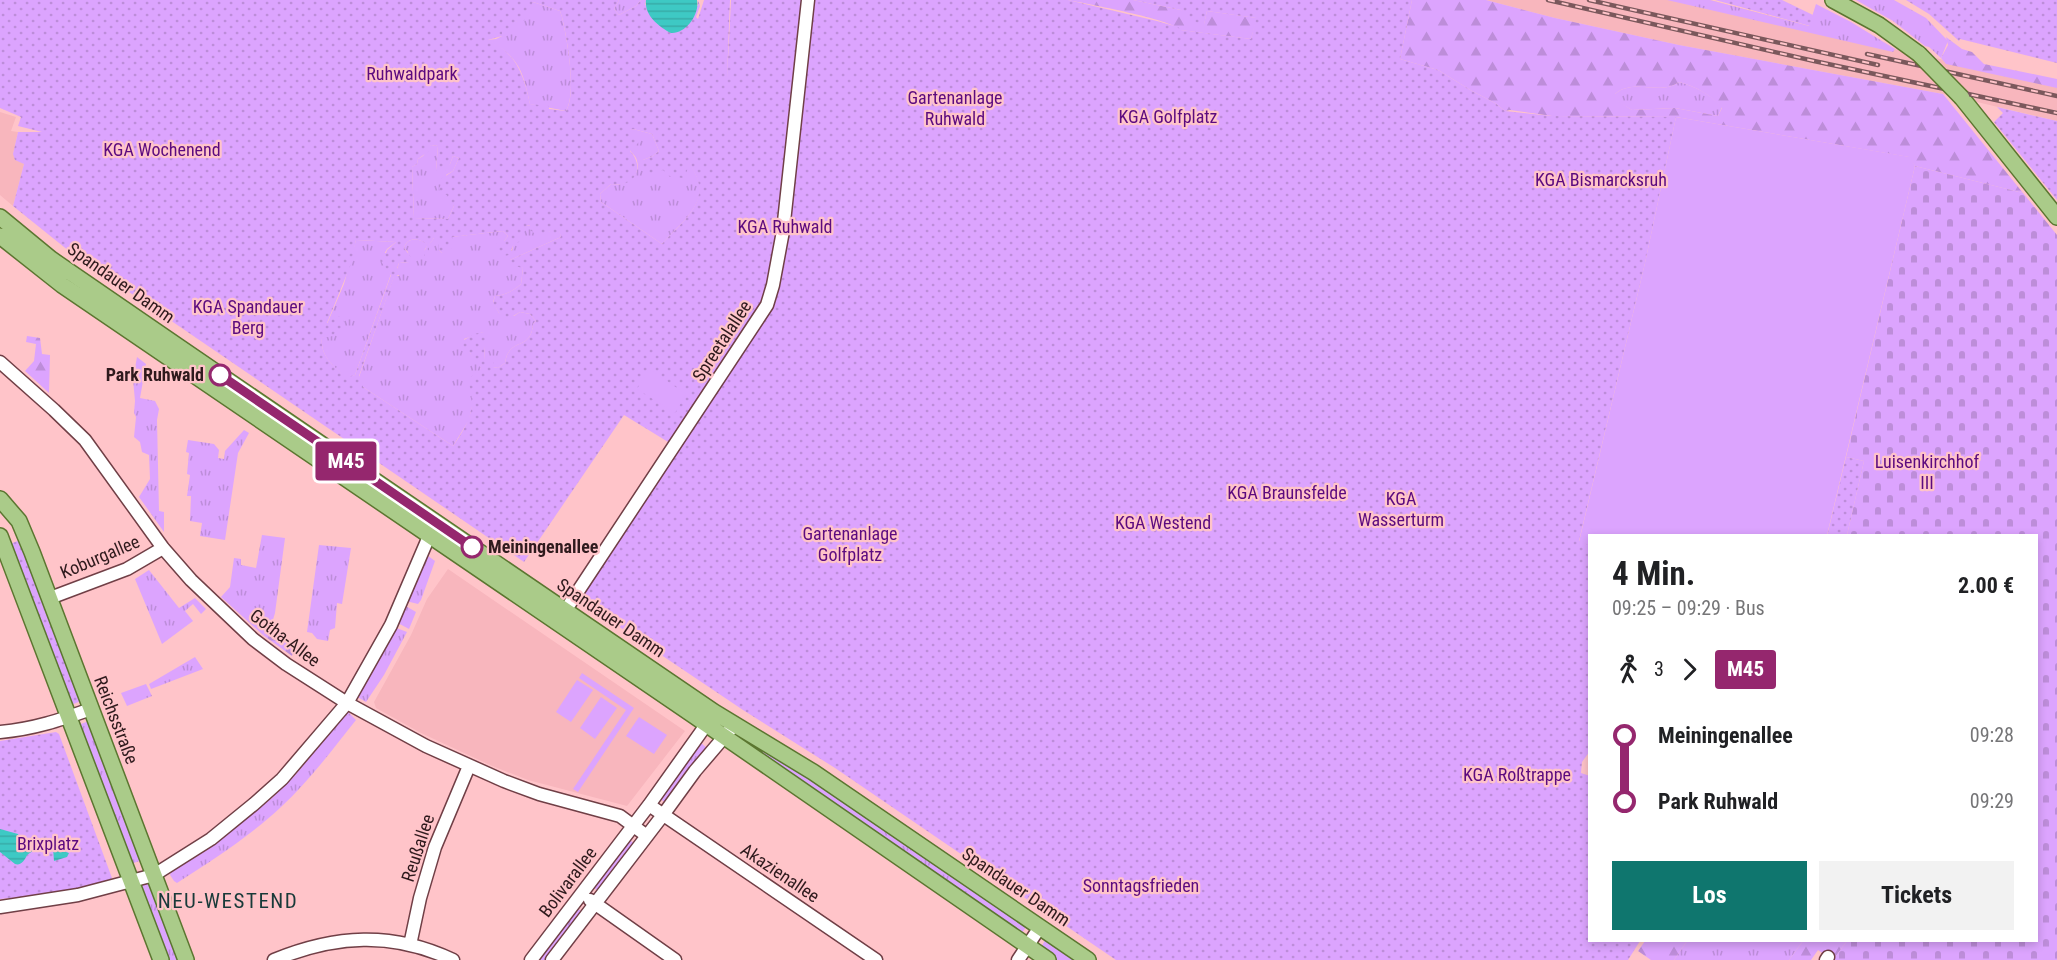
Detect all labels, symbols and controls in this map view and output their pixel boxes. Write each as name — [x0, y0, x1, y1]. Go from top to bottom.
park label: Ruhwaldpark — [366, 63, 458, 84]
park label: Gartenanlage Ruhwald — [907, 87, 1003, 129]
park label: KGA Golfplatz — [1118, 106, 1218, 127]
park label: KGA Wochenend — [103, 139, 221, 160]
park label: KGA Bismarcksruh — [1535, 169, 1667, 190]
park label: KGA Ruhwald — [737, 216, 833, 237]
street label: Spandauer Damm — [64, 238, 179, 327]
park label: KGA Spandauer Berg — [193, 296, 304, 338]
street label: Spreetalallee — [688, 296, 756, 385]
place label: Park Ruhwald — [106, 364, 204, 385]
marker: Park Ruhwald — [209, 364, 231, 386]
line badge: M45 — [312, 442, 380, 480]
text: M45 — [327, 449, 365, 473]
park label: Luisenkirchhof III — [1875, 451, 1979, 493]
park label: KGA Braunsfelde — [1227, 482, 1347, 503]
park label: KGA Wasserturm — [1358, 488, 1444, 530]
park label: KGA Westend — [1115, 512, 1211, 533]
park label: Gartenanlage Golfplatz — [802, 523, 898, 565]
street label: Koburgallee — [57, 530, 143, 583]
marker: Meiningenallee — [461, 536, 483, 558]
place label: Meiningenallee — [488, 536, 599, 557]
text: 4 Min. — [1612, 554, 1695, 593]
text: 2.00 € — [1958, 573, 2014, 598]
street label: Spandauer Damm — [553, 574, 669, 661]
text: 09:25 – 09:29 · Bus — [1612, 596, 1765, 620]
street label: Gotha-Allee — [246, 604, 324, 671]
icon: walk — [1612, 653, 1645, 686]
icon: forward — [1673, 653, 1706, 686]
text: 3 — [1654, 657, 1664, 681]
text: M45 — [1727, 657, 1764, 681]
street label: Reichsstraße — [90, 673, 143, 767]
text: Meiningenallee — [1658, 723, 1793, 748]
text: 09:28 — [1970, 723, 2014, 747]
park label: KGA Roßtrappe — [1463, 764, 1571, 785]
text: Park Ruhwald — [1658, 789, 1778, 814]
text: 09:29 — [1970, 789, 2014, 813]
street label: Reußallee — [397, 811, 438, 884]
park label: Brixplatz — [17, 833, 79, 854]
street label: Akazienallee — [737, 839, 823, 906]
street label: Bolivarallee — [534, 843, 601, 921]
street label: Spandauer Damm — [958, 843, 1074, 930]
button: Los — [1612, 861, 1807, 930]
button: Tickets — [1819, 861, 2014, 930]
park label: Sonntagsfrieden — [1083, 875, 1199, 896]
district label: NEU-WESTEND — [158, 889, 298, 913]

